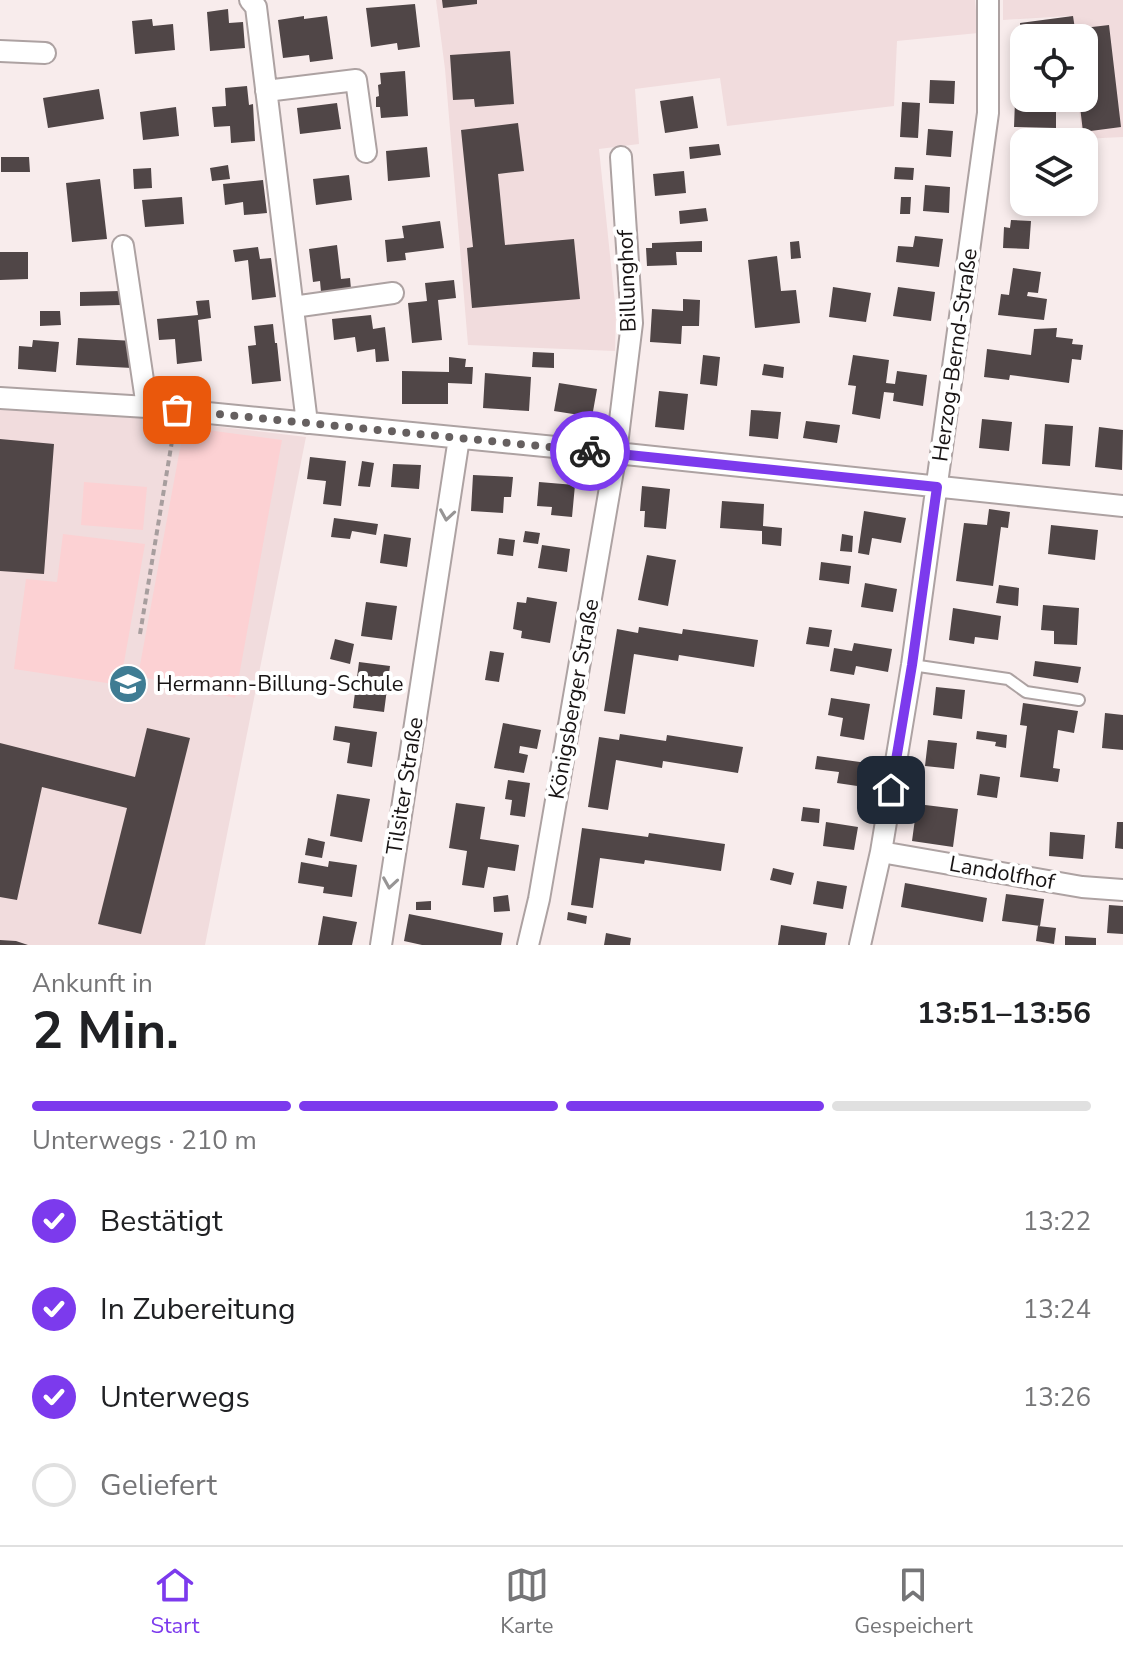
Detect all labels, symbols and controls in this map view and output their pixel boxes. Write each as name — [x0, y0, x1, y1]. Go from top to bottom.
map controls — [1010, 24, 1098, 216]
button: locate — [1010, 24, 1098, 112]
button: layers — [1010, 128, 1098, 216]
street label: Billunghof — [610, 229, 644, 333]
street label: Herzog-Bernd-Straße — [925, 246, 985, 464]
pin — [143, 376, 211, 444]
icon: bag — [155, 388, 199, 432]
courier — [550, 411, 630, 491]
icon: bike — [568, 429, 612, 473]
one-way arrow — [439, 508, 456, 522]
street label: Königsberger Straße — [542, 596, 606, 802]
school or university icon: Hermann-Billung-Schule — [107, 663, 149, 705]
place label: Hermann-Billung-Schule — [156, 669, 403, 699]
street label: Tilsiter Straße — [379, 715, 431, 857]
pin — [857, 756, 925, 824]
icon: home — [869, 768, 913, 812]
street label: Landolfhof — [947, 849, 1058, 897]
one-way arrow — [383, 876, 400, 890]
text: Ankunft in — [32, 966, 153, 1001]
text: 13:51–13:56 — [917, 993, 1091, 1034]
text: 2 Min. — [32, 995, 179, 1066]
text: Unterwegs · 210 m — [32, 1123, 257, 1158]
icon: check — [32, 1199, 76, 1243]
text: Bestätigt — [100, 1201, 222, 1242]
text: 13:22 — [1023, 1204, 1091, 1239]
icon: check — [32, 1287, 76, 1331]
text: In Zubereitung — [100, 1289, 296, 1330]
text: 13:24 — [1023, 1292, 1091, 1327]
icon: check — [32, 1375, 76, 1419]
text: Unterwegs — [100, 1377, 250, 1418]
text: 13:26 — [1023, 1380, 1091, 1415]
text: Geliefert — [100, 1465, 217, 1506]
tab: Start — [150, 1563, 199, 1641]
tab: Karte — [500, 1563, 553, 1641]
tab: Gespeichert — [854, 1563, 973, 1641]

